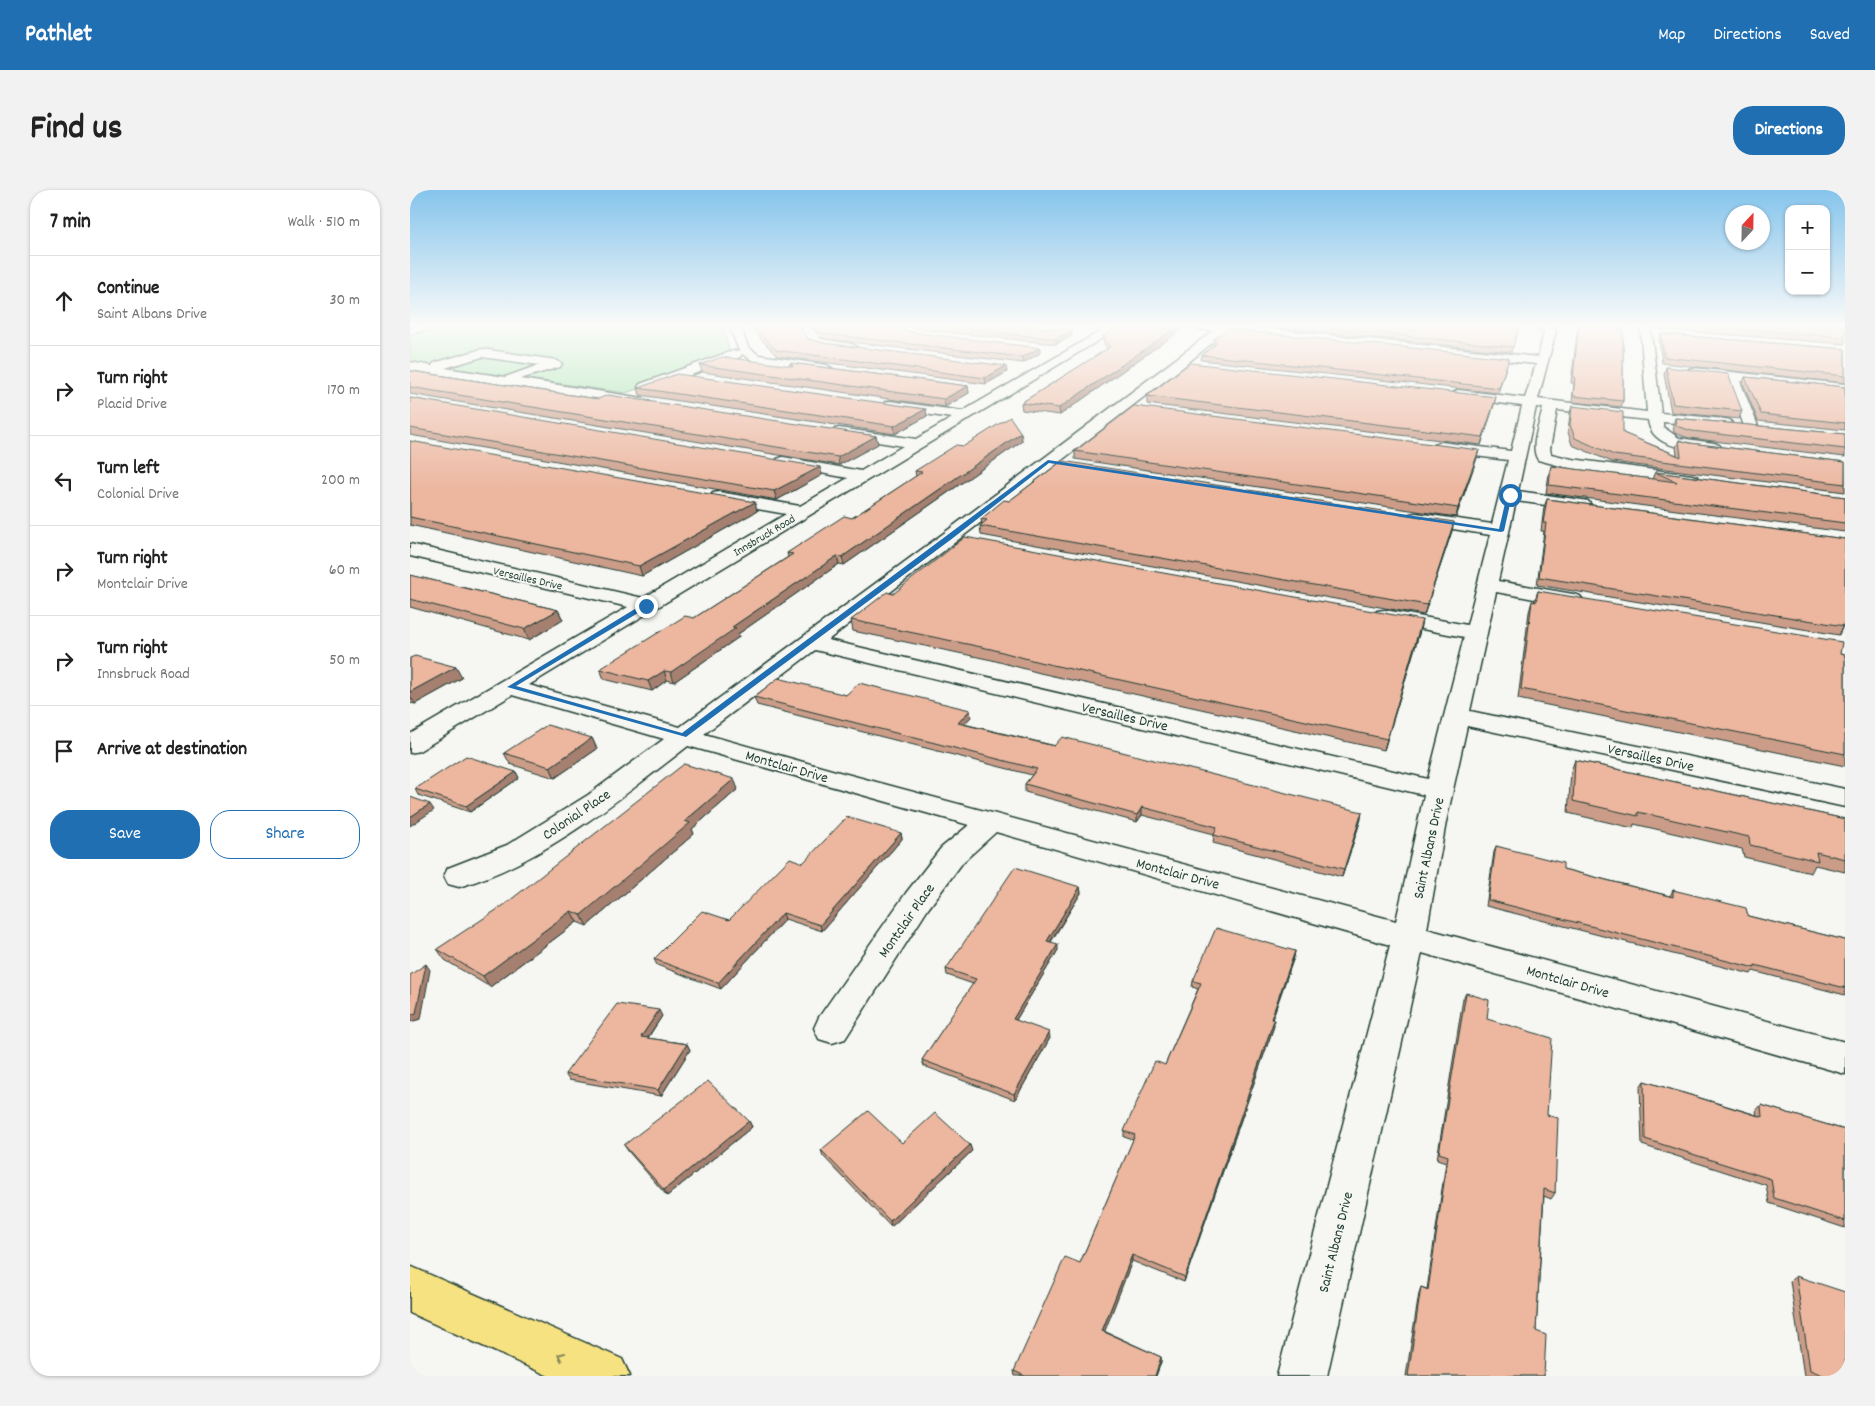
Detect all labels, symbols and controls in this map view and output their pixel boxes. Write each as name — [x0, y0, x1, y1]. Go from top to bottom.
text: Pathlet — [25, 18, 92, 52]
text: Map — [1658, 23, 1685, 48]
text: Directions — [1713, 23, 1782, 48]
text: Saved — [1810, 23, 1850, 48]
text: Find us — [30, 105, 122, 155]
button: Directions — [1733, 106, 1845, 155]
north arrow — [1725, 205, 1770, 250]
map controls — [1785, 205, 1830, 295]
button: + — [1785, 205, 1830, 250]
text: 7 min — [50, 208, 91, 238]
text: Walk · 510 m — [288, 211, 360, 234]
button: − — [1785, 250, 1830, 295]
text: Continue — [97, 276, 159, 303]
icon: ahead — [50, 287, 78, 315]
text: 30 m — [330, 289, 360, 312]
text: Saint Albans Drive — [97, 303, 207, 326]
text: Turn right — [97, 366, 168, 393]
icon: right — [50, 377, 78, 405]
text: 170 m — [327, 379, 360, 402]
text: Placid Drive — [97, 393, 167, 416]
text: Turn left — [97, 456, 160, 483]
icon: left — [50, 467, 78, 495]
text: 200 m — [321, 469, 360, 492]
text: Colonial Drive — [97, 483, 179, 506]
route start — [1499, 484, 1522, 507]
street label: Innsbruck Road — [731, 511, 799, 562]
text: Turn right — [97, 546, 168, 573]
icon: right — [50, 557, 78, 585]
text: 60 m — [329, 559, 360, 582]
street label: Versailles Drive — [492, 563, 564, 596]
text: Montclair Drive — [97, 573, 188, 596]
route end — [635, 595, 658, 618]
text: Turn right — [97, 636, 168, 663]
icon: right — [50, 647, 78, 675]
text: 50 m — [329, 649, 360, 672]
text: Innsbruck Road — [97, 663, 190, 686]
street label: Versailles Drive — [1079, 697, 1170, 739]
icon: arrive — [50, 737, 78, 765]
text: Arrive at destination — [97, 737, 247, 764]
street label: Versailles Drive — [1605, 739, 1696, 779]
street label: Montclair Drive — [742, 746, 831, 790]
street label: Colonial Place — [539, 784, 616, 847]
street label: Saint Albans Drive — [1408, 795, 1452, 901]
button: Save — [50, 810, 200, 859]
button: Share — [210, 810, 360, 859]
street label: Montclair Drive — [1133, 853, 1222, 897]
street label: Montclair Place — [874, 879, 942, 963]
street label: Montclair Drive — [1523, 961, 1612, 1005]
street label: Saint Albans Drive — [1314, 1189, 1360, 1295]
one-way arrow — [557, 1352, 566, 1363]

